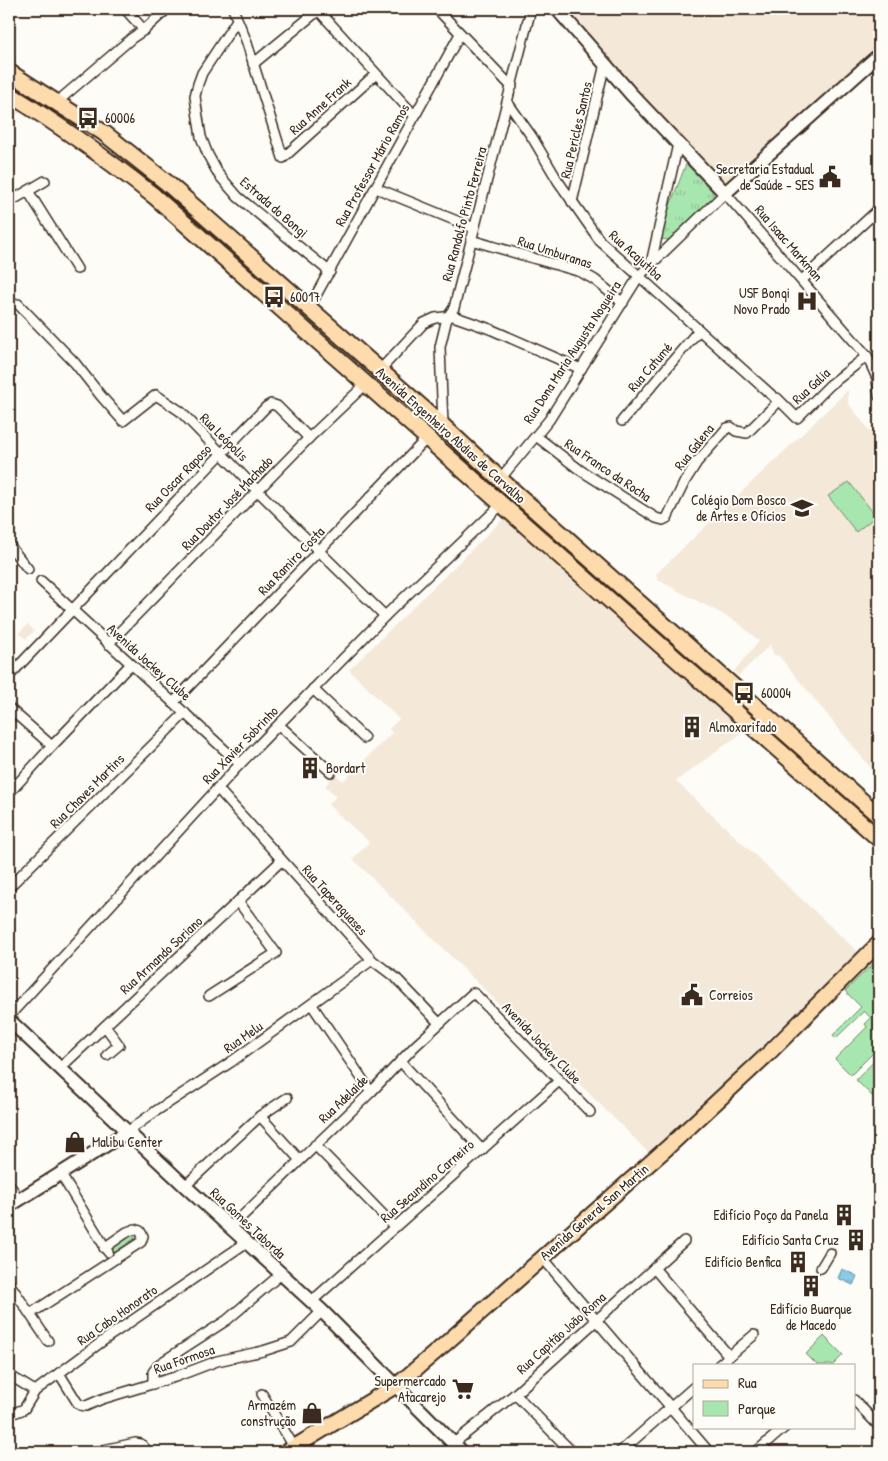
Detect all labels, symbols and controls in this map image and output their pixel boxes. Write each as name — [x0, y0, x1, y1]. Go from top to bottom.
street label: Rua Anne Frank — [285, 73, 355, 139]
street label: Rua Pericles Santos — [555, 80, 596, 180]
street label: Rua Professor Mário Ramos — [330, 100, 413, 230]
bus stop icon: 60006 — [75, 105, 101, 131]
place label: 60006 — [105, 108, 135, 127]
street label: Rua Randolfo Pinto Ferreira — [436, 144, 491, 283]
place label: Secretaria Estadual de Saúde - SES — [716, 159, 815, 194]
public building icon: Secretaria Estadual de Saúde - SES — [817, 164, 843, 190]
street label: Estrada do Bongi — [236, 172, 312, 242]
street label: Rua Isaac Markman — [751, 200, 828, 285]
street label: Rua Acajutiba — [605, 225, 668, 285]
street label: Rua Umburanas — [515, 231, 595, 273]
street label: Rua Dona Maria Augusta Nogueira — [518, 276, 626, 427]
place label: USF Bongi Novo Prado — [734, 283, 790, 318]
bus stop icon: 60017 — [261, 284, 287, 310]
place label: 60017 — [290, 287, 320, 306]
hospital icon: USF Bongi Novo Prado — [794, 288, 820, 314]
street label: Rua Catumé — [623, 338, 677, 395]
street label: Avenida Engenheiro Abdias de Carvalho — [372, 362, 531, 508]
street label: Rua Galia — [788, 363, 834, 408]
street label: Rua Leópolis — [195, 408, 253, 466]
street label: Rua Galena — [670, 419, 718, 474]
street label: Rua Franco da Rocha — [561, 434, 656, 506]
street label: Rua Oscar Raposo — [140, 439, 216, 517]
street label: Rua Doutor José Machado — [177, 451, 277, 554]
place label: Colégio Dom Bosco de Artes e Ofícios — [691, 490, 786, 525]
school or university icon: Colégio Dom Bosco de Artes e Ofícios — [789, 495, 815, 521]
street label: Rua Ramiro Costa — [253, 522, 329, 599]
street label: Avenida Jockey Clube — [103, 619, 196, 705]
bus stop icon: 60004 — [731, 680, 757, 706]
place label: 60004 — [761, 683, 791, 702]
street label: Rua Xavier Sobrinho — [197, 701, 282, 788]
building icon: Almoxarifado — [679, 714, 705, 740]
place label: Almoxarifado — [709, 717, 777, 736]
street label: Rua Chaves Martins — [45, 749, 128, 832]
building icon: Bordart — [297, 755, 323, 781]
place label: Bordart — [326, 758, 365, 777]
street label: Rua Taperaguases — [298, 860, 372, 940]
street label: Rua Armando Soriano — [115, 911, 206, 998]
public building icon: Correios — [679, 982, 705, 1008]
place label: Correios — [709, 985, 753, 1004]
street label: Avenida Jockey Clube — [498, 998, 587, 1089]
street label: Rua Melu — [219, 1016, 266, 1057]
street label: Rua Adelaide — [314, 1070, 372, 1127]
shop icon: Malibu Center — [62, 1129, 88, 1155]
place label: Malibu Center — [92, 1132, 163, 1151]
street label: Rua Secundino Carneiro — [376, 1134, 478, 1227]
street label: Avenida General San Martin — [535, 1159, 652, 1264]
street label: Rua Gomes Taborda — [207, 1183, 290, 1263]
building icon: Edifício Poço da Panela — [831, 1202, 857, 1228]
place label: Edifício Poço da Panela — [713, 1205, 828, 1224]
building icon: Edifício Santa Cruz — [843, 1227, 869, 1253]
place label: Edifício Santa Cruz — [742, 1230, 839, 1249]
building icon: Edifício Benfica — [785, 1249, 811, 1275]
place label: Edifício Benfica — [705, 1252, 781, 1271]
building icon: Edifício Buarque de Macedo — [798, 1273, 824, 1299]
street label: Rua Cabo Honorato — [73, 1280, 161, 1349]
street label: Rua Capitão João Roma — [512, 1287, 611, 1379]
place label: Edifício Buarque de Macedo — [770, 1299, 852, 1334]
street label: Rua Formosa — [151, 1339, 217, 1378]
legend — [693, 1364, 856, 1428]
place label: Supermercado Atacarejo — [375, 1371, 446, 1407]
text: Rua — [738, 1372, 757, 1393]
supermarket icon: Supermercado Atacarejo — [450, 1376, 476, 1402]
place label: Armazém construção — [241, 1395, 296, 1430]
text: Parque — [738, 1398, 776, 1419]
shop icon: Armazém construção — [299, 1400, 325, 1426]

